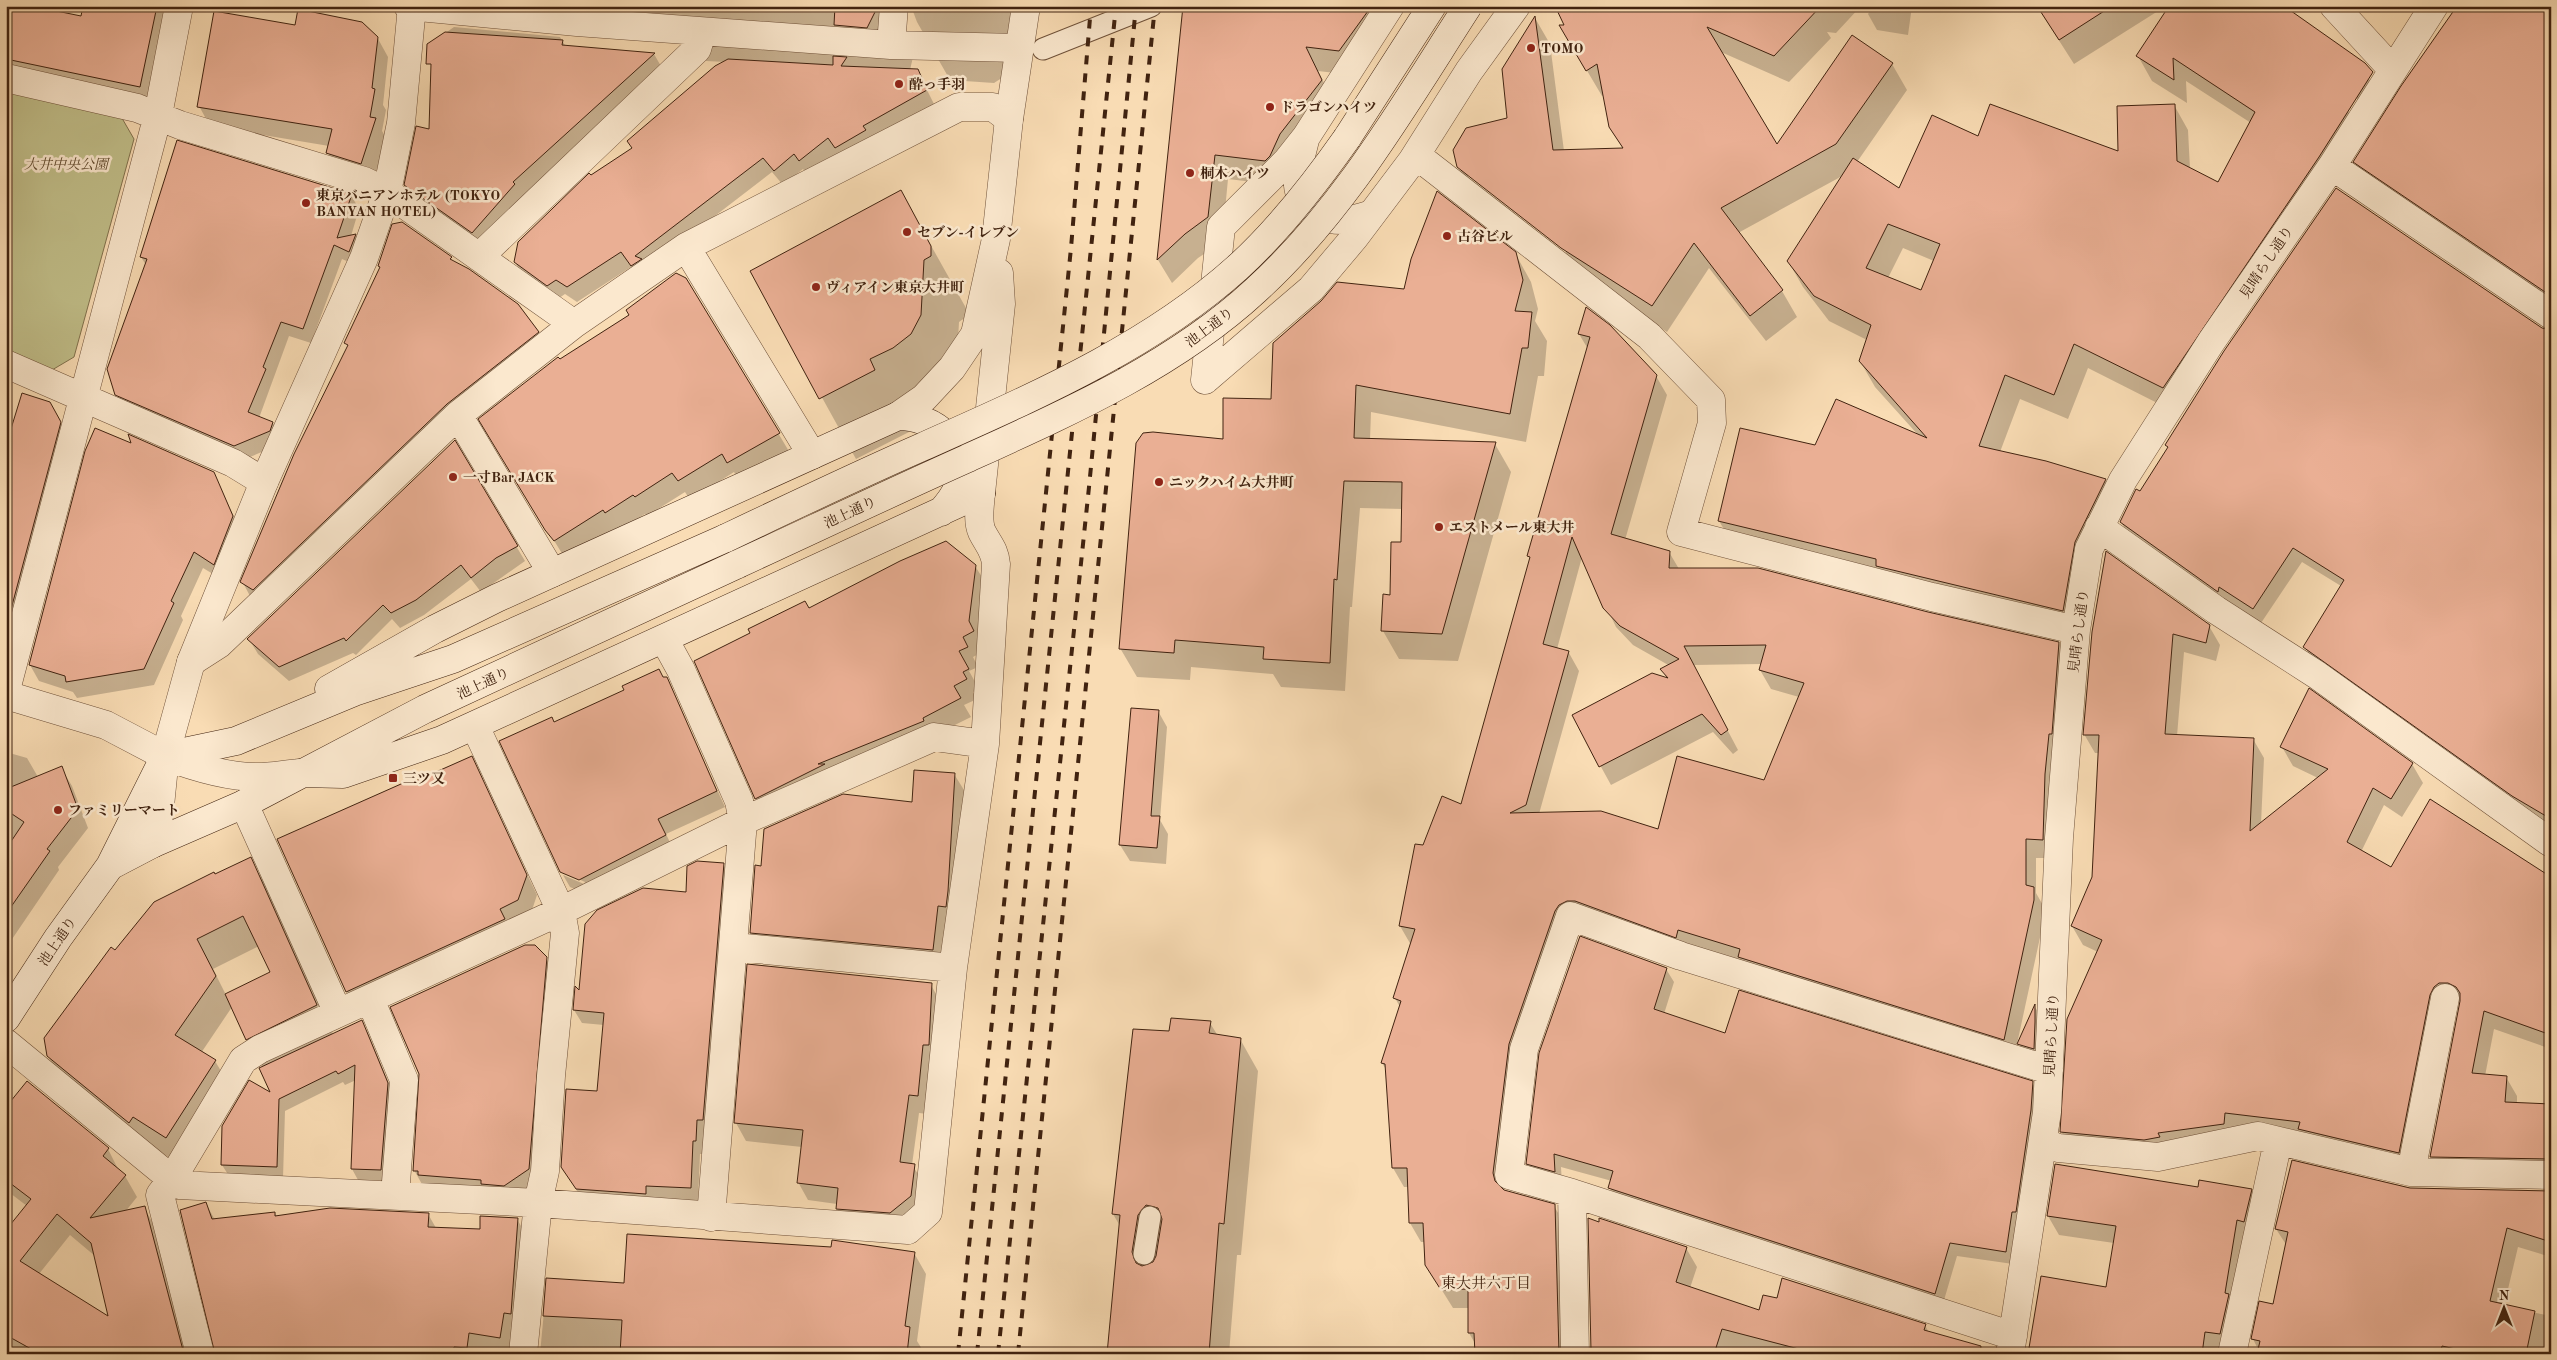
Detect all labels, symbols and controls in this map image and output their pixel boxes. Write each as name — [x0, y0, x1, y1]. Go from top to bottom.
marker: TOMO — [1525, 42, 1537, 54]
place label: TOMO — [1541, 42, 1583, 56]
place label: 酔っ手羽 — [909, 76, 965, 92]
marker: 酔っ手羽 — [893, 78, 905, 90]
place label: ドラゴンハイツ — [1280, 100, 1377, 115]
marker: ドラゴンハイツ — [1264, 101, 1276, 113]
park label: 大井中央公園 — [24, 157, 110, 172]
place label: 桐木ハイツ — [1200, 166, 1270, 181]
marker: 桐木ハイツ — [1184, 167, 1196, 179]
place label: 東京バニアンホテル (TOKYO BANYAN HOTEL) — [316, 188, 500, 219]
marker: 東京バニアンホテル (TOKYO BANYAN HOTEL) — [300, 197, 312, 209]
street label: 見晴らし通り — [2237, 223, 2296, 301]
place label: セブン-イレブン — [917, 225, 1019, 240]
marker: セブン-イレブン — [901, 226, 913, 238]
place label: 古谷ビル — [1457, 229, 1513, 244]
marker: 古谷ビル — [1441, 230, 1453, 242]
place label: ヴィアイン東京大井町 — [826, 280, 965, 295]
marker: ヴィアイン東京大井町 — [810, 281, 822, 293]
street label: 池上通り — [1182, 305, 1236, 350]
place label: 一寸Bar JACK — [463, 470, 555, 485]
marker: 一寸Bar JACK — [447, 471, 459, 483]
place label: ニックハイム大井町 — [1169, 475, 1295, 490]
marker: ニックハイム大井町 — [1153, 476, 1165, 488]
street label: 池上通り — [822, 494, 879, 531]
place label: エストメール東大井 — [1449, 520, 1575, 535]
marker: エストメール東大井 — [1433, 521, 1445, 533]
street label: 見晴らし通り — [2066, 588, 2091, 674]
street label: 池上通り — [455, 665, 512, 702]
place label: 三ツ又 — [403, 771, 445, 786]
marker: 三ツ又 — [387, 772, 399, 784]
place label: ファミリーマート — [68, 803, 180, 818]
marker: ファミリーマート — [52, 804, 64, 816]
street label: 池上通り — [36, 914, 79, 969]
street label: 見晴らし通り — [2042, 993, 2061, 1077]
district label: 東大井六丁目 — [1441, 1275, 1531, 1292]
north arrow — [2480, 1282, 2530, 1332]
text: N — [2499, 1289, 2510, 1303]

